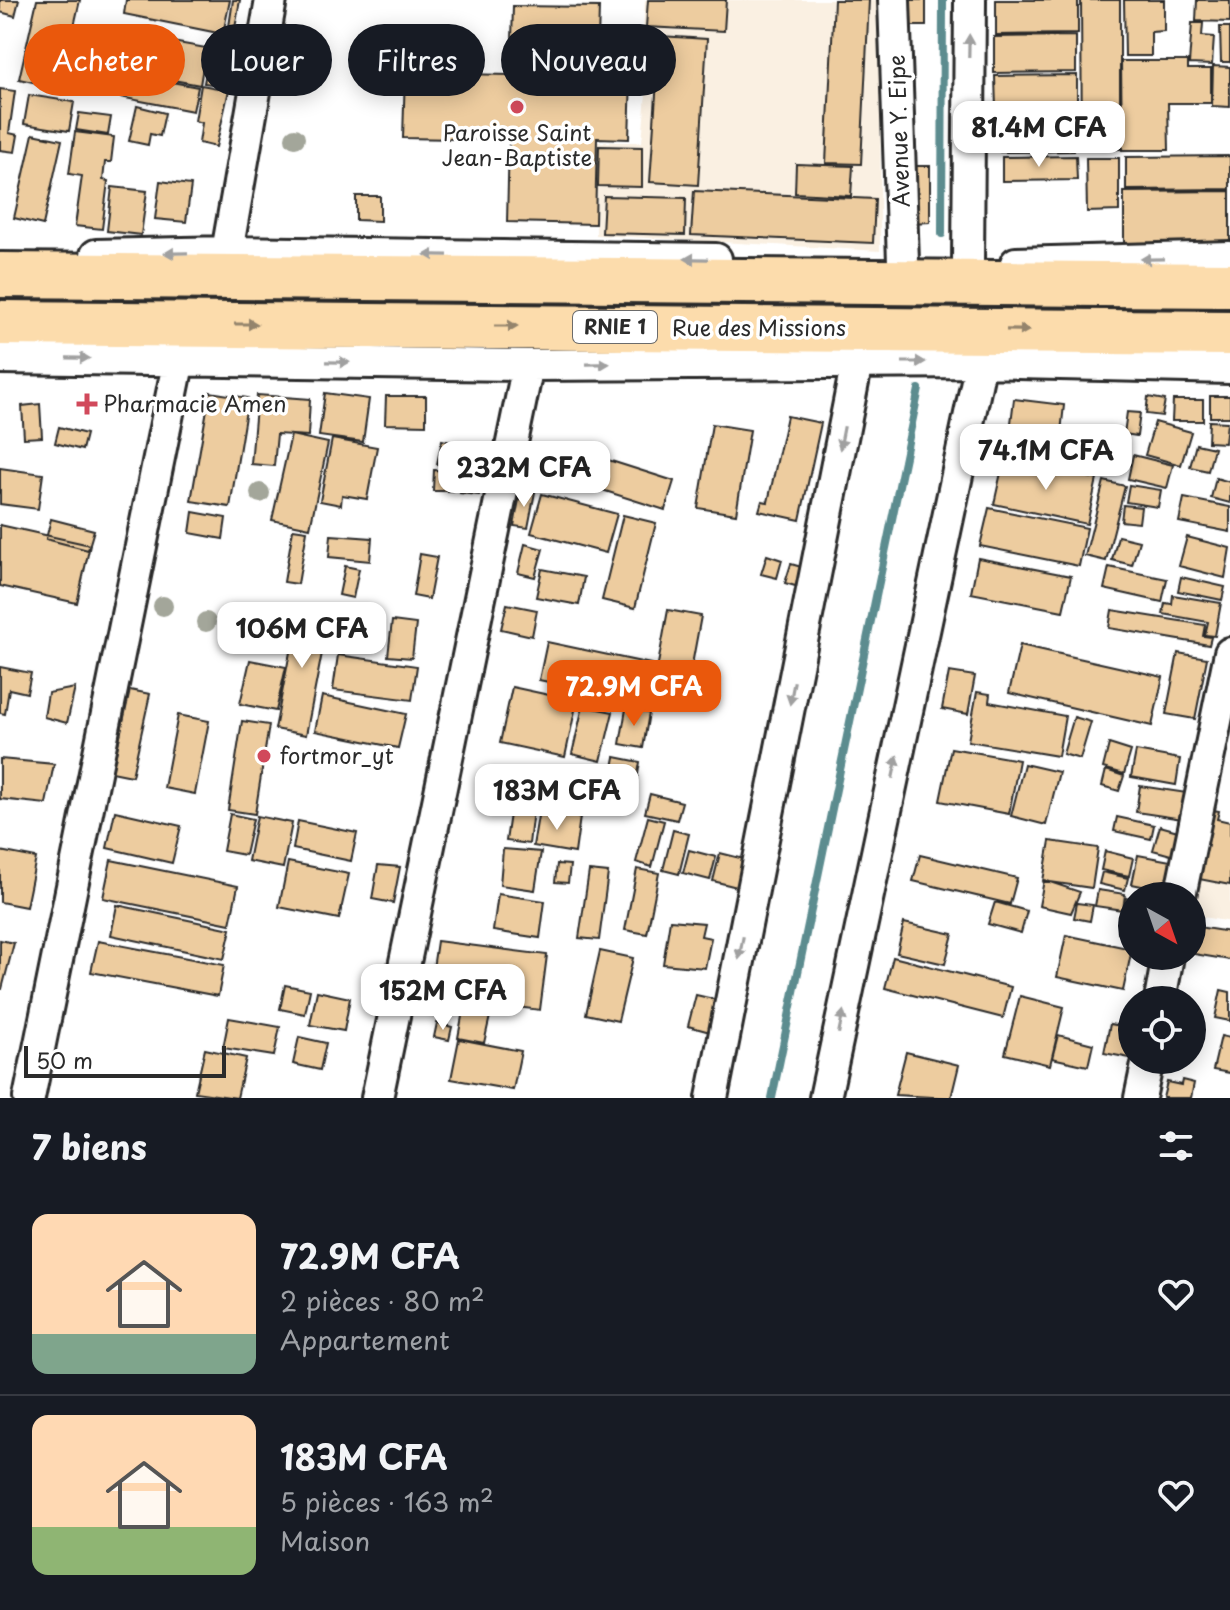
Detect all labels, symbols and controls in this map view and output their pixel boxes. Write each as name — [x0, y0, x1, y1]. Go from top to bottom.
chip: Acheter — [24, 24, 185, 96]
chip: Louer — [201, 24, 332, 96]
chip: Filtres — [348, 24, 485, 96]
chip: Nouveau — [501, 24, 676, 96]
one-way arrow — [963, 33, 976, 58]
street label: Avenue Y. Eipe — [878, 54, 917, 208]
marker: Paroisse Saint Jean-Baptiste — [508, 98, 526, 116]
pin: 81.4M CFA — [947, 101, 1131, 169]
text: 81.4M CFA — [971, 107, 1107, 146]
place label: Paroisse Saint Jean-Baptiste — [442, 115, 592, 173]
one-way arrow — [163, 247, 188, 259]
one-way arrow — [423, 249, 448, 261]
one-way arrow — [683, 253, 708, 265]
one-way arrow — [1139, 253, 1164, 265]
street label: Rue des Missions — [672, 310, 846, 343]
road number: RNIE 1 — [573, 311, 657, 343]
one-way arrow — [234, 318, 259, 330]
one-way arrow — [494, 320, 519, 332]
one-way arrow — [1006, 324, 1031, 336]
one-way arrow — [66, 352, 91, 364]
one-way arrow — [326, 356, 351, 368]
one-way arrow — [902, 356, 927, 368]
one-way arrow — [586, 358, 611, 370]
place label: Pharmacie Amen — [103, 386, 287, 419]
marker: Pharmacie Amen — [78, 395, 96, 413]
pin: 74.1M CFA — [954, 424, 1138, 492]
one-way arrow — [835, 426, 847, 451]
text: 74.1M CFA — [978, 430, 1114, 469]
pin: 232M CFA — [441, 441, 607, 509]
text: 232M CFA — [456, 447, 592, 486]
pin: 106M CFA — [219, 602, 385, 670]
text: 106M CFA — [235, 608, 369, 647]
pin: 72.9M CFA — [542, 660, 726, 728]
text: 72.9M CFA — [565, 666, 703, 705]
one-way arrow — [785, 681, 797, 706]
place label: fortmor_yt — [280, 738, 394, 771]
marker: fortmor_yt — [255, 747, 273, 765]
one-way arrow — [889, 755, 902, 780]
pin: 183M CFA — [474, 764, 640, 832]
text: 183M CFA — [493, 770, 621, 809]
north arrow — [1118, 882, 1206, 970]
map controls — [1118, 882, 1206, 1074]
one-way arrow — [735, 936, 747, 961]
pin: 152M CFA — [360, 964, 526, 1032]
text: 152M CFA — [379, 970, 507, 1009]
button: locate — [1118, 986, 1206, 1074]
one-way arrow — [836, 1009, 848, 1034]
scale bar — [24, 1042, 226, 1078]
text: 50 m — [36, 1043, 93, 1076]
text: 7 biens — [32, 1120, 147, 1172]
icon: filters — [1154, 1124, 1198, 1168]
text: 72.9M CFA — [280, 1229, 460, 1281]
icon: home — [96, 1246, 192, 1342]
icon: heart — [1154, 1272, 1198, 1316]
text: 2 pièces · 80 m² — [280, 1281, 485, 1320]
text: Appartement — [280, 1320, 450, 1359]
text: 183M CFA — [280, 1430, 448, 1482]
icon: home — [96, 1447, 192, 1543]
icon: heart — [1154, 1473, 1198, 1517]
text: 5 pièces · 163 m² — [280, 1482, 494, 1521]
text: Maison — [280, 1521, 370, 1560]

